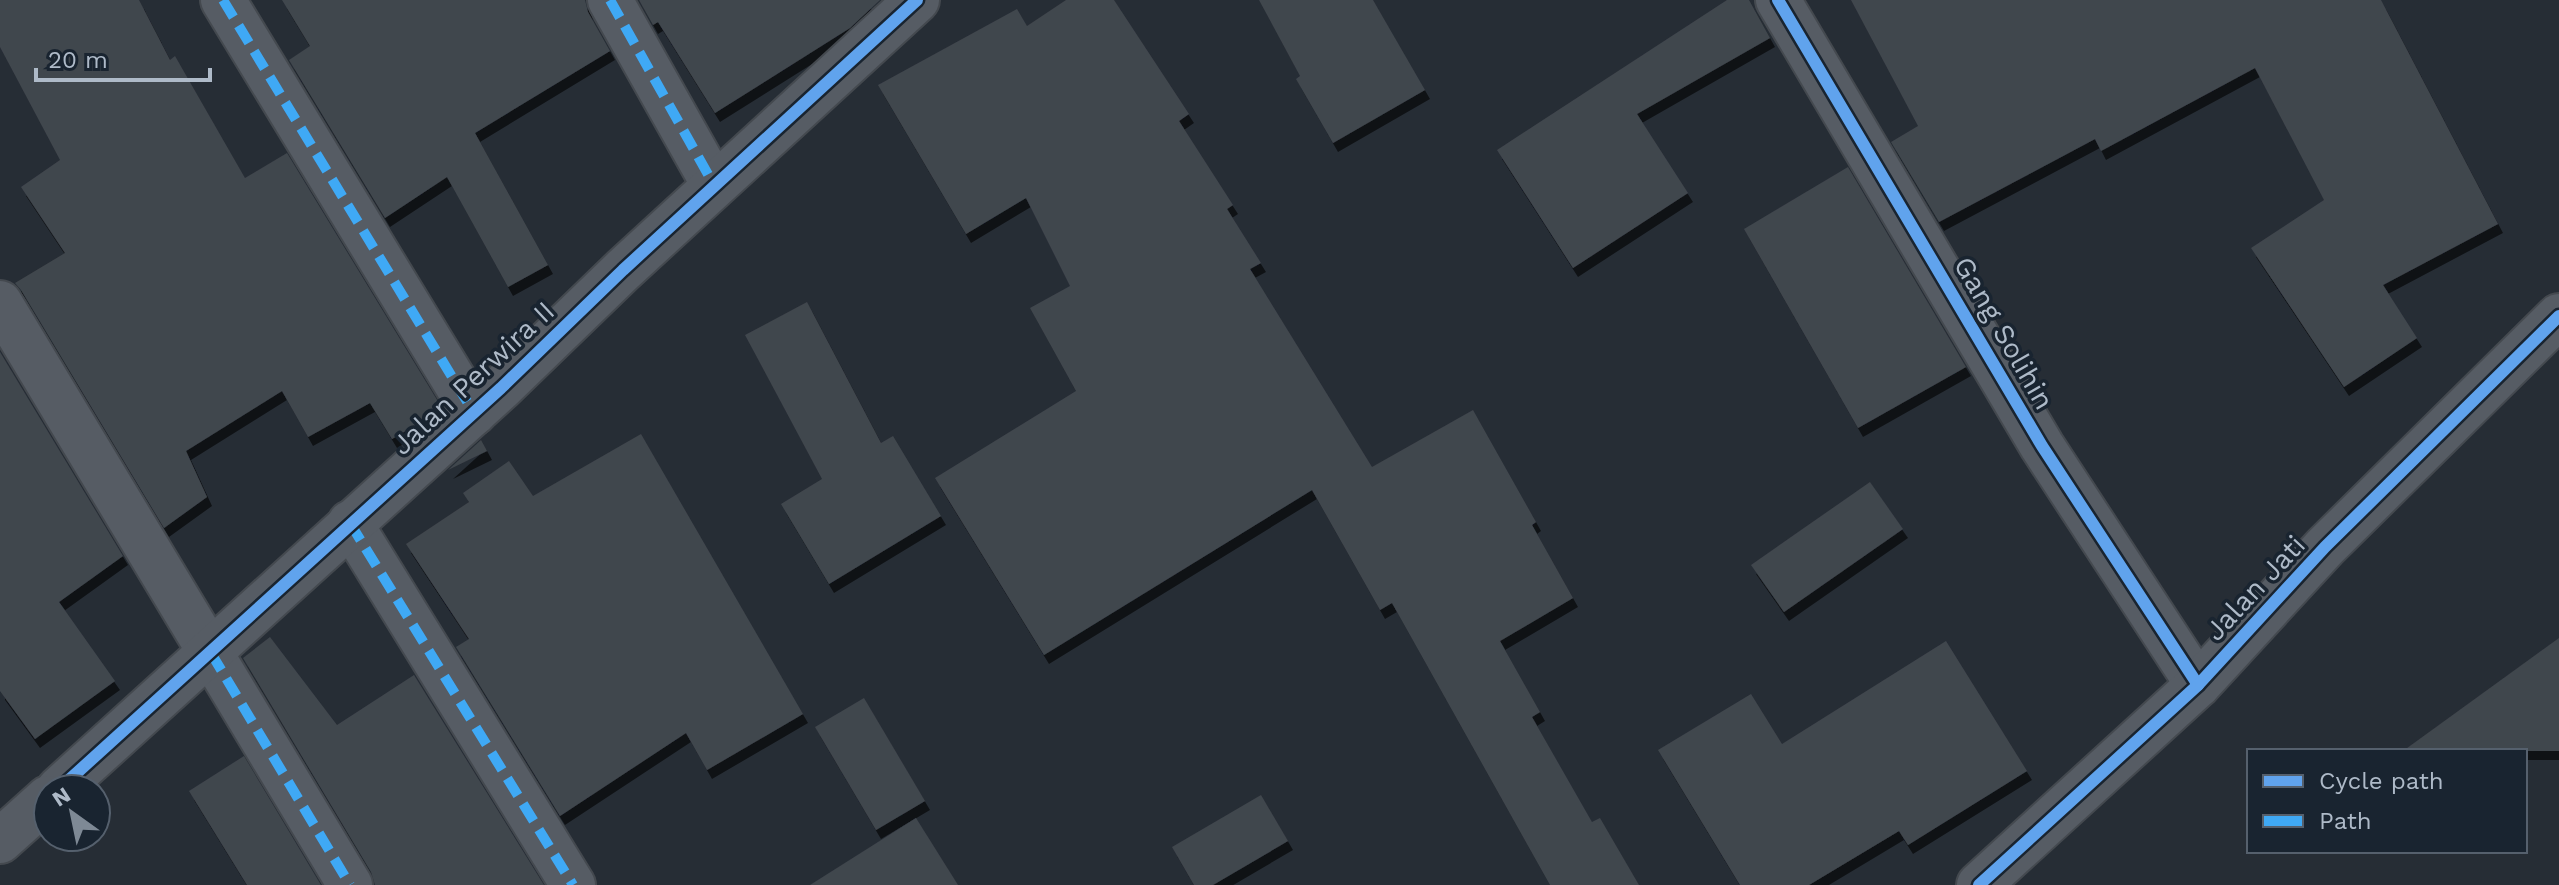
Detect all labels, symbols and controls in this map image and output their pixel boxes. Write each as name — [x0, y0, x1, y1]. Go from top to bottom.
scale bar — [36, 32, 210, 82]
text: 20 m — [48, 46, 108, 74]
street label: Gang Solihin — [1947, 251, 2061, 415]
street label: Jalan Perwira II — [385, 294, 561, 462]
street label: Jalan Jati — [2198, 529, 2312, 647]
legend — [2247, 749, 2527, 853]
text: Cycle path — [2319, 767, 2444, 795]
north arrow — [32, 773, 112, 853]
text: N — [48, 782, 75, 812]
text: Path — [2319, 807, 2372, 835]

